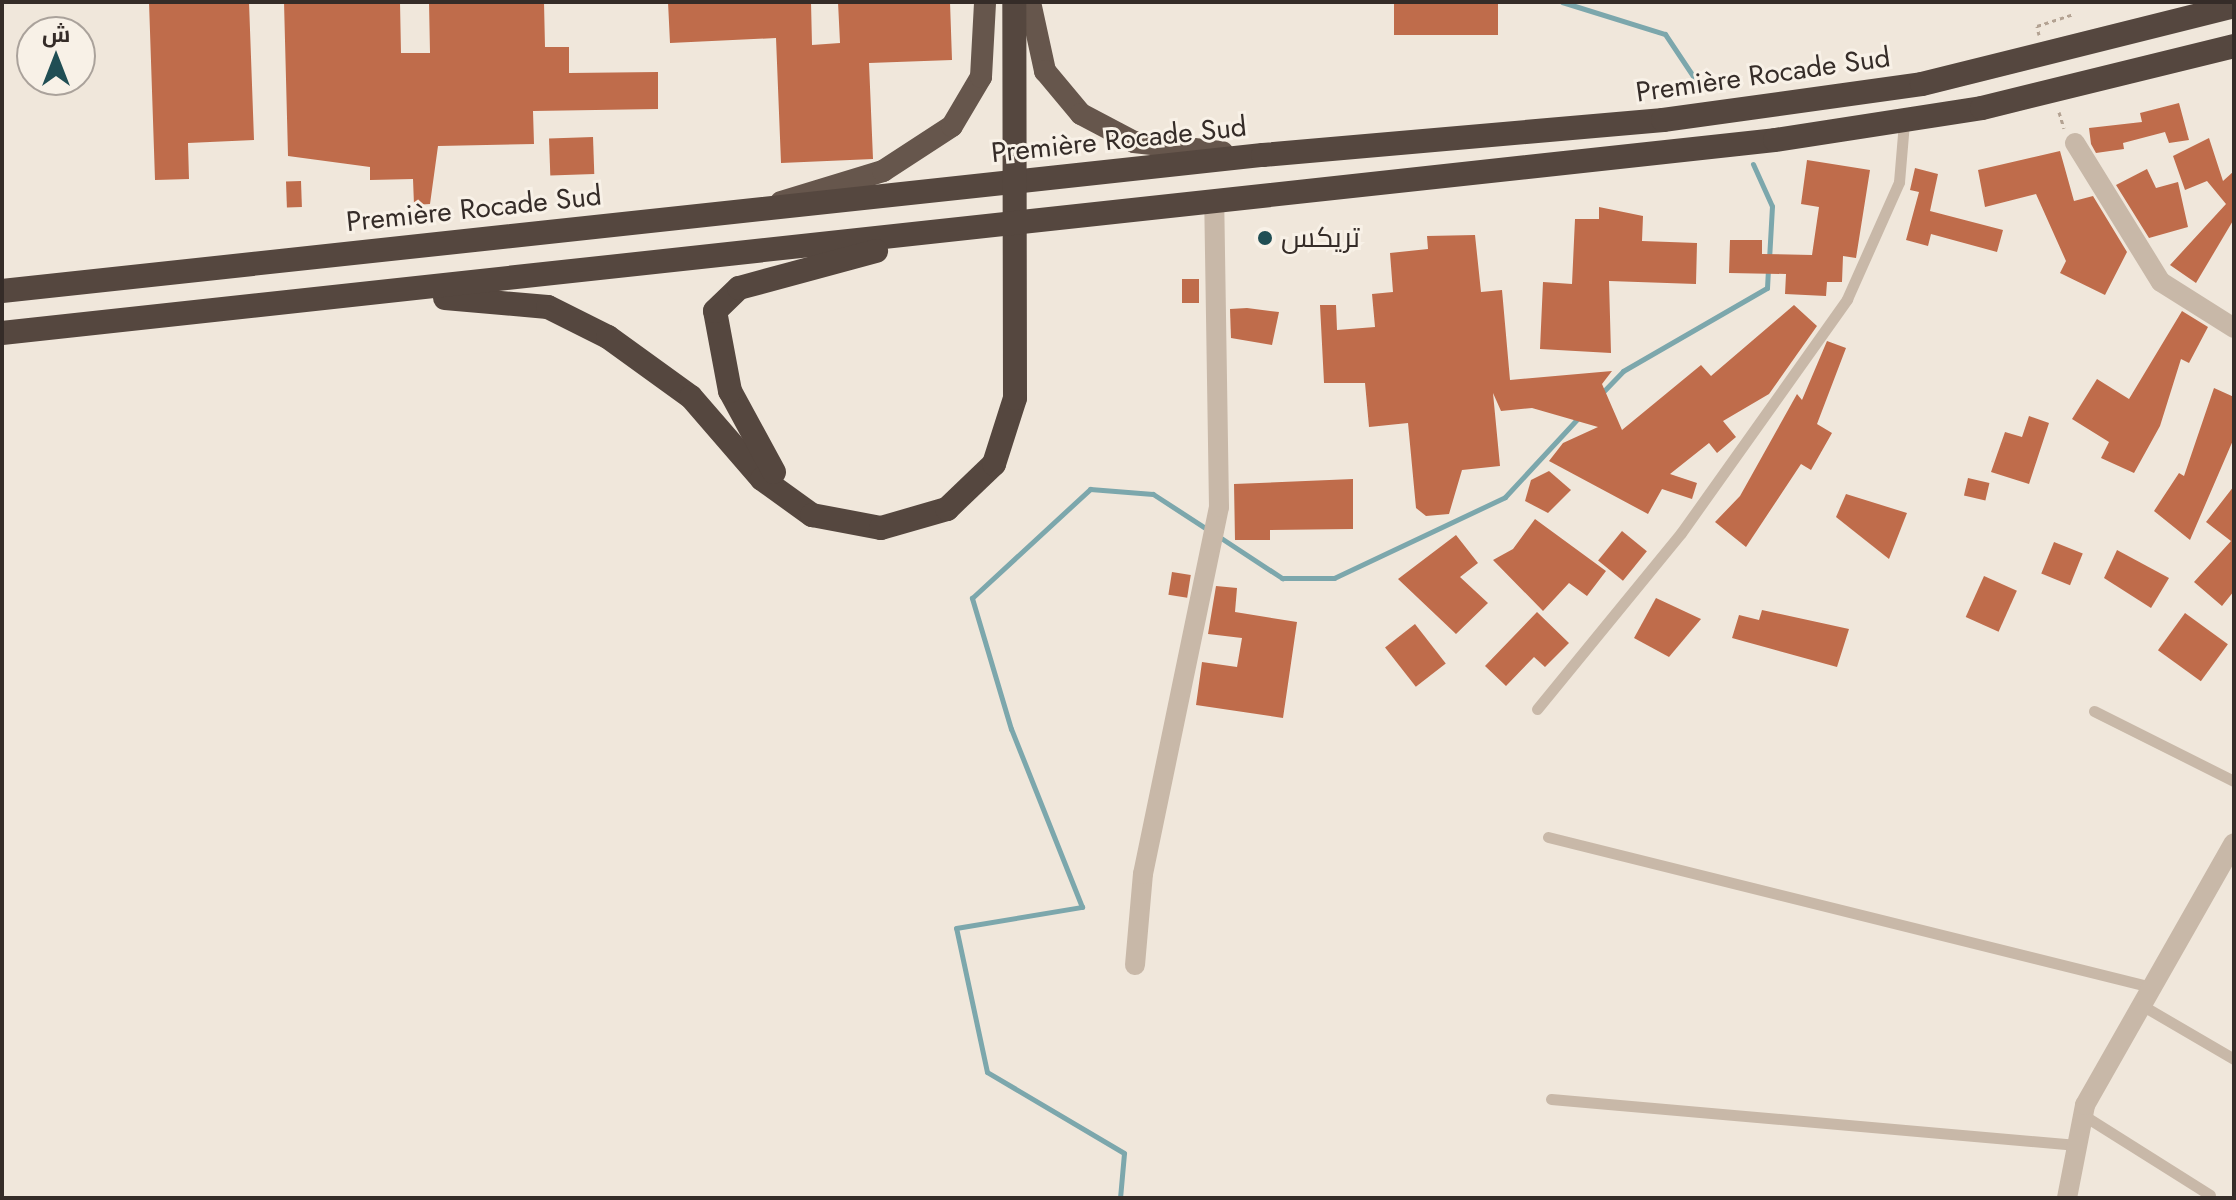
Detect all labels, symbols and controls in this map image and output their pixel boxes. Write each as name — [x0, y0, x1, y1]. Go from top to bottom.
north arrow — [16, 16, 96, 96]
text: ش — [42, 18, 70, 50]
street label: Première Rocade Sud — [1634, 41, 1892, 109]
street label: Première Rocade Sud — [990, 110, 1248, 170]
street label: Première Rocade Sud — [345, 179, 603, 239]
place label: تريكس — [1281, 221, 1360, 255]
marker: تريكس — [1256, 229, 1274, 247]

